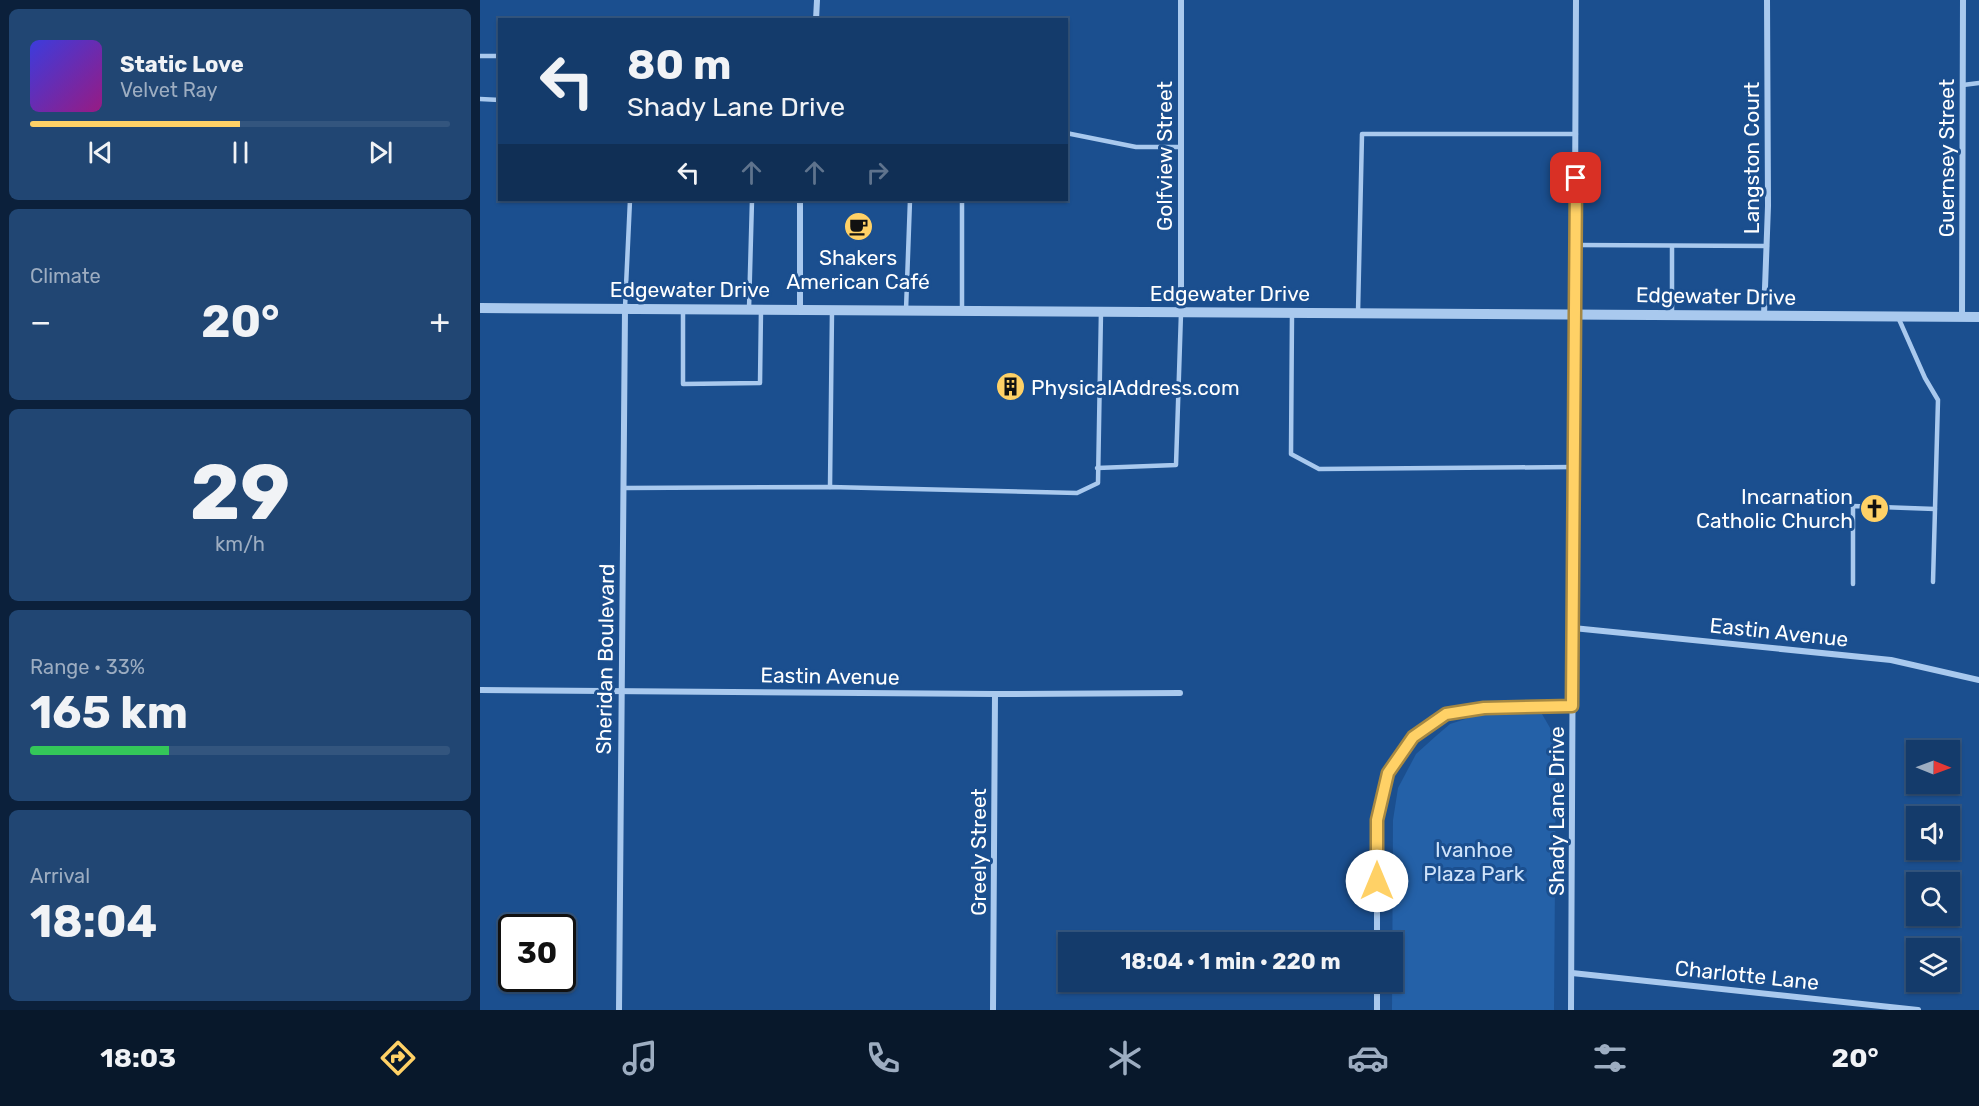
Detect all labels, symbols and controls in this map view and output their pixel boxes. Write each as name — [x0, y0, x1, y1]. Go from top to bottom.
text: 80 m — [627, 40, 731, 90]
icon: left — [528, 42, 606, 120]
text: Static Love — [120, 51, 244, 78]
text: Velvet Ray — [120, 78, 218, 102]
street label: Guernsey Street — [1934, 79, 1959, 237]
street label: Golfview Street — [1152, 81, 1177, 231]
street label: Langston Court — [1739, 82, 1764, 234]
text: Shady Lane Drive — [627, 91, 845, 123]
icon: previous — [84, 136, 117, 169]
icon: pause — [224, 136, 257, 169]
icon: next — [364, 136, 397, 169]
pin — [1550, 152, 1601, 203]
icon: left — [672, 156, 705, 189]
icon: ahead — [735, 156, 768, 189]
icon: ahead — [798, 156, 831, 189]
icon: right — [861, 156, 894, 189]
icon: arrive — [1559, 161, 1592, 194]
cafe icon: Shakers American Café — [842, 210, 874, 242]
place label: Shakers American Café — [786, 245, 930, 294]
text: Climate — [30, 264, 101, 288]
street label: Edgewater Drive — [610, 277, 770, 302]
street label: Edgewater Drive — [1150, 281, 1310, 306]
street label: Edgewater Drive — [1636, 282, 1796, 310]
text: 20° — [201, 295, 280, 348]
text: − — [30, 302, 51, 341]
text: + — [429, 302, 450, 341]
building icon: PhysicalAddress.com — [994, 371, 1026, 403]
place label: PhysicalAddress.com — [1031, 375, 1240, 400]
text: 29 — [190, 446, 290, 539]
place label: Incarnation Catholic Church — [1696, 484, 1853, 533]
church icon: Incarnation Catholic Church — [1858, 492, 1890, 524]
text: km/h — [215, 532, 265, 556]
street label: Sheridan Boulevard — [591, 563, 619, 755]
street label: Eastin Avenue — [1708, 612, 1850, 652]
text: Range · 33% — [30, 655, 145, 679]
street label: Eastin Avenue — [760, 662, 900, 690]
text: 165 km — [30, 686, 188, 739]
street label: Shady Lane Drive — [1544, 726, 1569, 896]
north arrow — [1906, 740, 1960, 794]
map controls — [1906, 740, 1960, 992]
street label: Greely Street — [966, 788, 991, 916]
button: sound — [1906, 806, 1960, 860]
park label: Ivanhoe Plaza Park — [1423, 837, 1525, 886]
position arrow — [1345, 849, 1409, 913]
text: Arrival — [30, 864, 90, 888]
button: search — [1906, 872, 1960, 926]
text: 18:04 — [30, 895, 157, 948]
speed limit sign: 30 — [498, 914, 576, 992]
button: layers — [1906, 938, 1960, 992]
text: 18:04 · 1 min · 220 m — [1120, 948, 1341, 975]
street label: Charlotte Lane — [1674, 955, 1820, 995]
icon: directions — [377, 1037, 419, 1079]
icon: music — [619, 1037, 661, 1079]
icon: phone — [862, 1037, 904, 1079]
icon: climate — [1104, 1037, 1146, 1079]
icon: car — [1347, 1037, 1389, 1079]
icon: filters — [1589, 1037, 1631, 1079]
text: 18:03 — [100, 1042, 176, 1074]
text: 20° — [1832, 1042, 1879, 1074]

